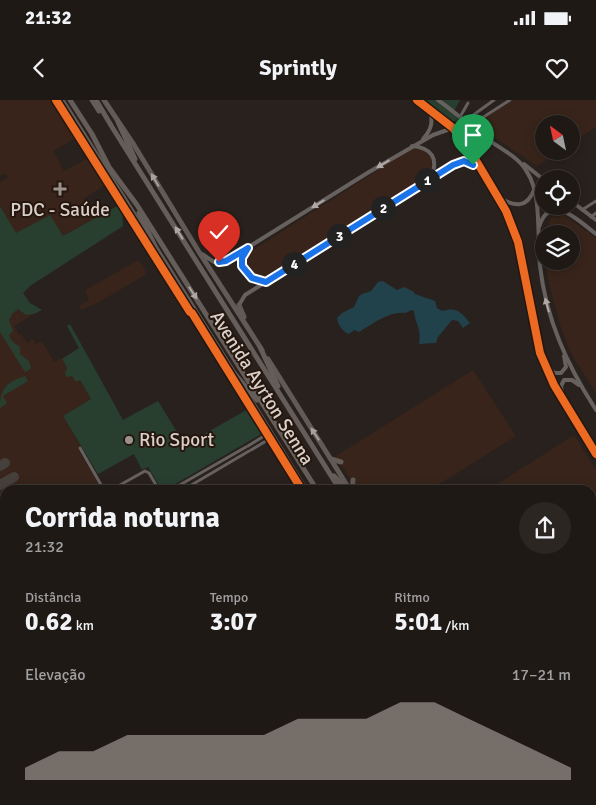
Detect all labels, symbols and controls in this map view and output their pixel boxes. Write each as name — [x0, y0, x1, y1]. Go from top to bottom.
text: 21:32 — [25, 6, 72, 30]
icon: back — [25, 54, 53, 82]
text: Sprintly — [259, 54, 337, 81]
icon: heart — [543, 54, 571, 82]
pin — [452, 114, 494, 165]
north arrow — [535, 115, 580, 160]
map controls — [535, 115, 580, 270]
icon: arrive — [459, 121, 487, 149]
one-way arrow — [376, 159, 389, 168]
pin: 1 — [414, 168, 440, 192]
button: locate — [535, 170, 580, 215]
text: 1 — [424, 172, 431, 189]
one-way arrow — [151, 174, 160, 187]
marker: PDC - Saúde — [53, 182, 67, 196]
pin: 2 — [370, 196, 396, 220]
place label: PDC - Saúde — [10, 198, 110, 222]
one-way arrow — [312, 199, 325, 208]
text: 2 — [380, 200, 387, 217]
pin — [198, 211, 240, 262]
icon: check — [205, 218, 233, 246]
pin: 3 — [326, 224, 352, 248]
button: layers — [535, 225, 580, 270]
one-way arrow — [174, 226, 183, 240]
text: 3 — [336, 228, 343, 245]
pin: 4 — [282, 252, 306, 276]
text: 4 — [291, 256, 298, 273]
one-way arrow — [188, 287, 198, 300]
one-way arrow — [543, 298, 551, 313]
street label: Avenida Ayrton Senna — [205, 306, 319, 470]
one-way arrow — [310, 427, 320, 441]
place label: Rio Sport — [139, 428, 215, 452]
marker: Rio Sport — [123, 434, 135, 446]
text: Corrida noturna — [25, 501, 220, 535]
button: share — [519, 502, 571, 554]
text: 21:32 — [25, 537, 64, 557]
text: Distância — [25, 589, 81, 606]
text: Tempo — [210, 589, 248, 606]
text: Ritmo — [394, 589, 430, 606]
text: 0.62 — [25, 606, 73, 637]
text: 3:07 — [210, 606, 258, 637]
text: 5:01 — [394, 606, 442, 637]
text: km — [73, 617, 94, 634]
text: /km — [442, 617, 469, 634]
text: Elevação — [25, 665, 86, 685]
text: 17–21 m — [512, 665, 571, 685]

